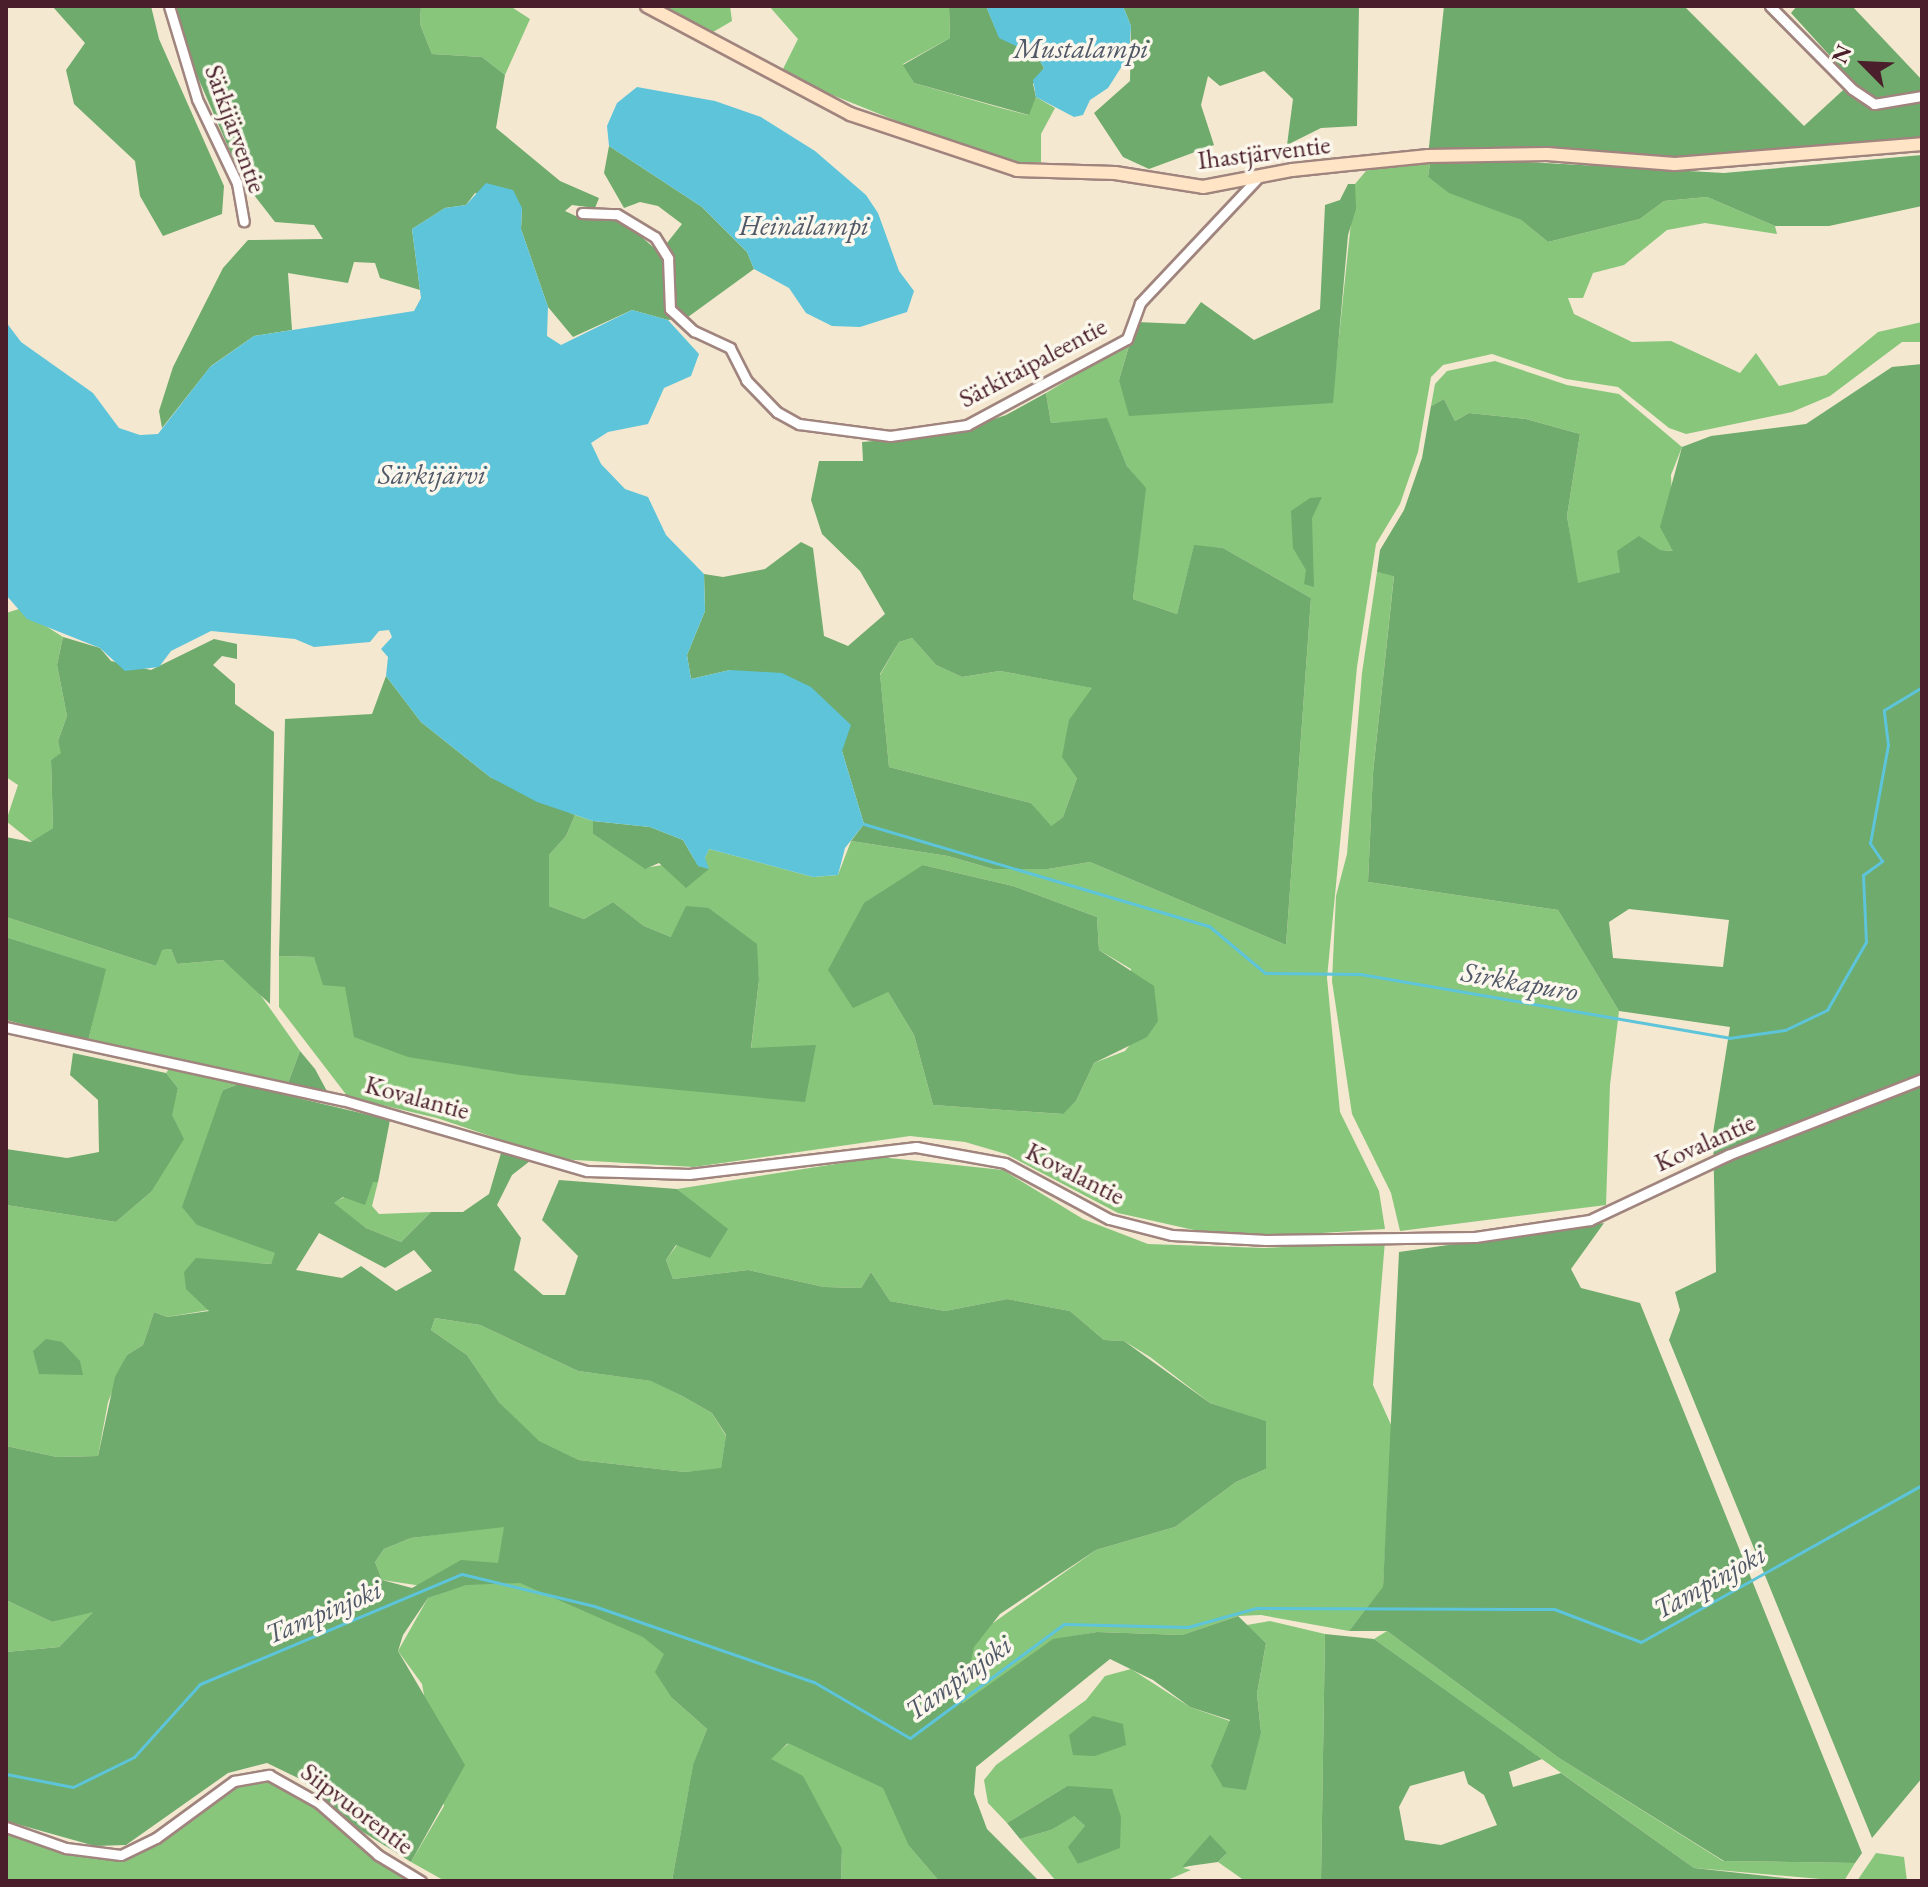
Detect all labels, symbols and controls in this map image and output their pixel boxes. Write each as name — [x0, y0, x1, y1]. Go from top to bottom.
north arrow — [1824, 24, 1904, 104]
water label: Mustalampi — [1014, 31, 1148, 65]
text: N — [1825, 40, 1858, 68]
street label: Särkijärventie — [197, 61, 273, 197]
street label: Ihastjärventie — [1196, 129, 1332, 177]
water label: Heinälampi — [739, 208, 869, 242]
street label: Särkitaipaleentie — [954, 311, 1112, 415]
water label: Särkijärvi — [378, 457, 486, 491]
water label: Sirkkapuro — [1459, 954, 1581, 1008]
street label: Kovalantie — [361, 1069, 473, 1127]
street label: Kovalantie — [1650, 1107, 1760, 1179]
street label: Kovalantie — [1020, 1136, 1130, 1212]
water label: Tampinjoki — [1647, 1536, 1771, 1626]
water label: Tampinjoki — [260, 1571, 386, 1651]
water label: Tampinjoki — [898, 1627, 1018, 1727]
street label: Siipvuorentie — [294, 1756, 420, 1862]

